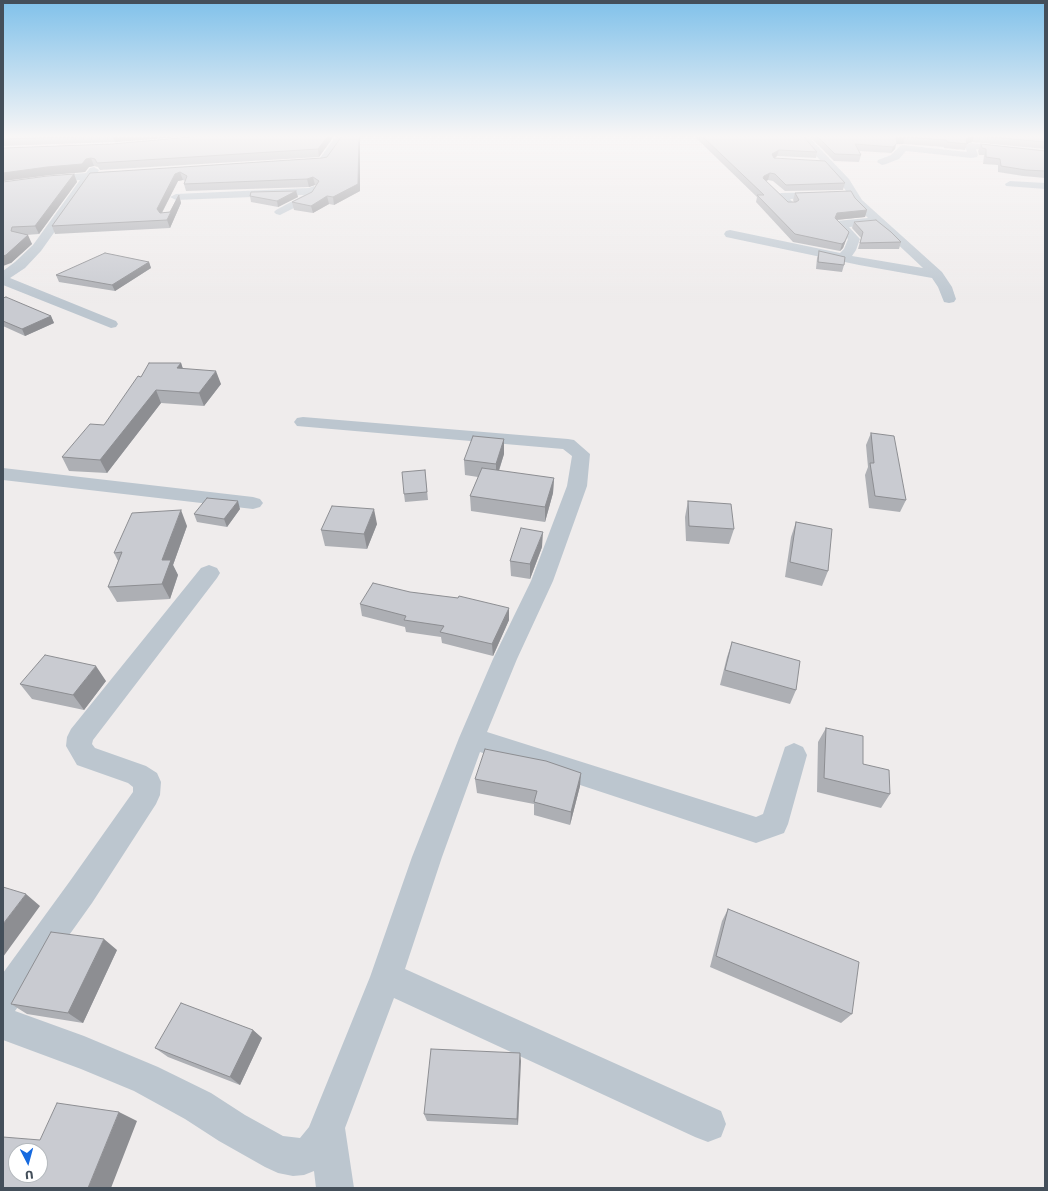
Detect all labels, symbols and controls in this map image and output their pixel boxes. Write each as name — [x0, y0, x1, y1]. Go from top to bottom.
north arrow — [8, 1143, 48, 1183]
text: U — [24, 1168, 34, 1181]

